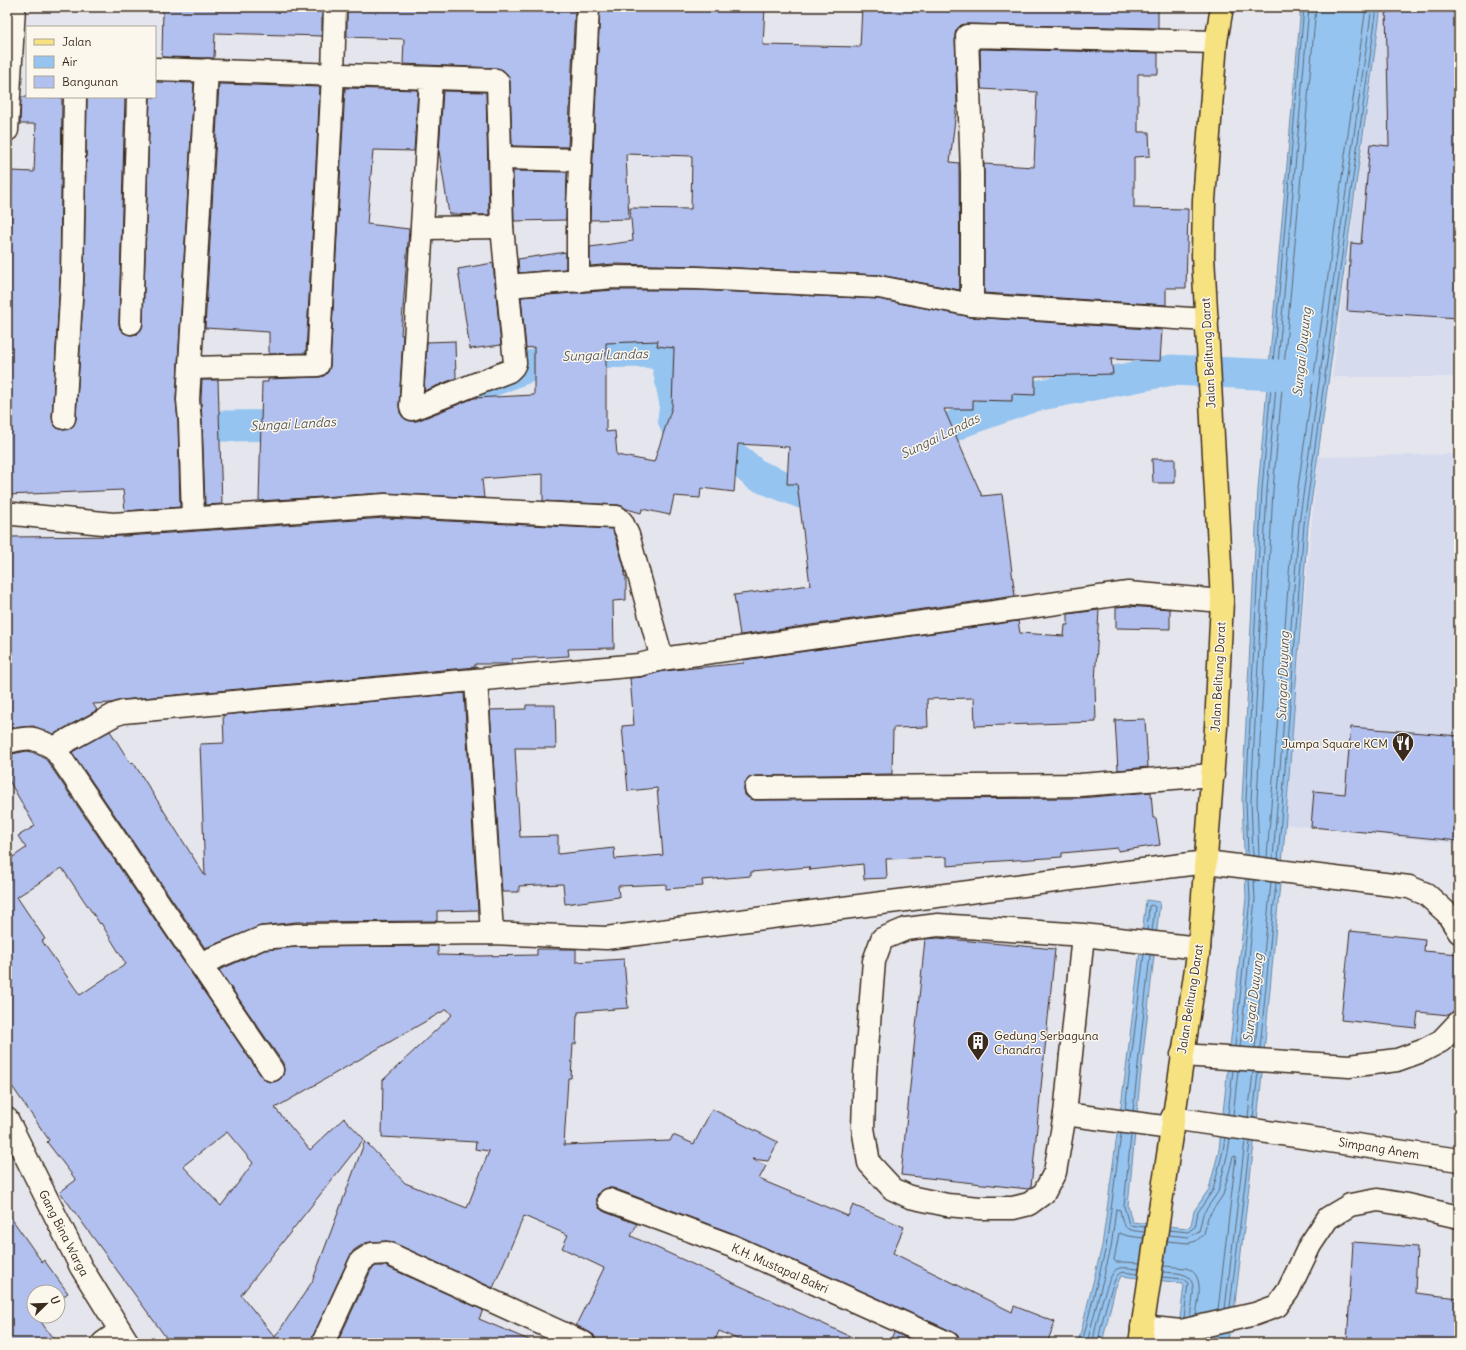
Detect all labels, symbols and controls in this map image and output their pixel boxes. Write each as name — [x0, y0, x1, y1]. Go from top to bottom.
legend — [26, 26, 156, 98]
text: Jalan — [62, 34, 91, 49]
text: Air — [62, 54, 77, 69]
text: Bangunan — [62, 74, 118, 89]
street label: Jalan Belitung Darat — [1198, 297, 1218, 409]
water label: Sungai Duyung — [1289, 305, 1315, 397]
water label: Sungai Landas — [562, 345, 649, 365]
water label: Sungai Landas — [898, 409, 983, 462]
water label: Sungai Landas — [250, 413, 337, 435]
street label: Jalan Belitung Darat — [1208, 621, 1228, 733]
water label: Sungai Duyung — [1273, 629, 1293, 721]
restaurant icon: Jumpa Square KCM — [1390, 730, 1416, 763]
place label: Jumpa Square KCM — [1282, 736, 1388, 751]
street label: Jalan Belitung Darat — [1174, 943, 1206, 1055]
water label: Sungai Duyung — [1239, 951, 1267, 1043]
place label: Gedung Serbaguna Chandra — [994, 1028, 1099, 1057]
building icon: Gedung Serbaguna Chandra — [965, 1029, 991, 1062]
street label: Simpang Anem — [1337, 1134, 1421, 1162]
street label: Gang Bina Warga — [36, 1187, 92, 1279]
street label: K.H. Mustapal Bakri — [729, 1240, 831, 1296]
north arrow — [26, 1284, 66, 1324]
text: U — [47, 1294, 63, 1306]

